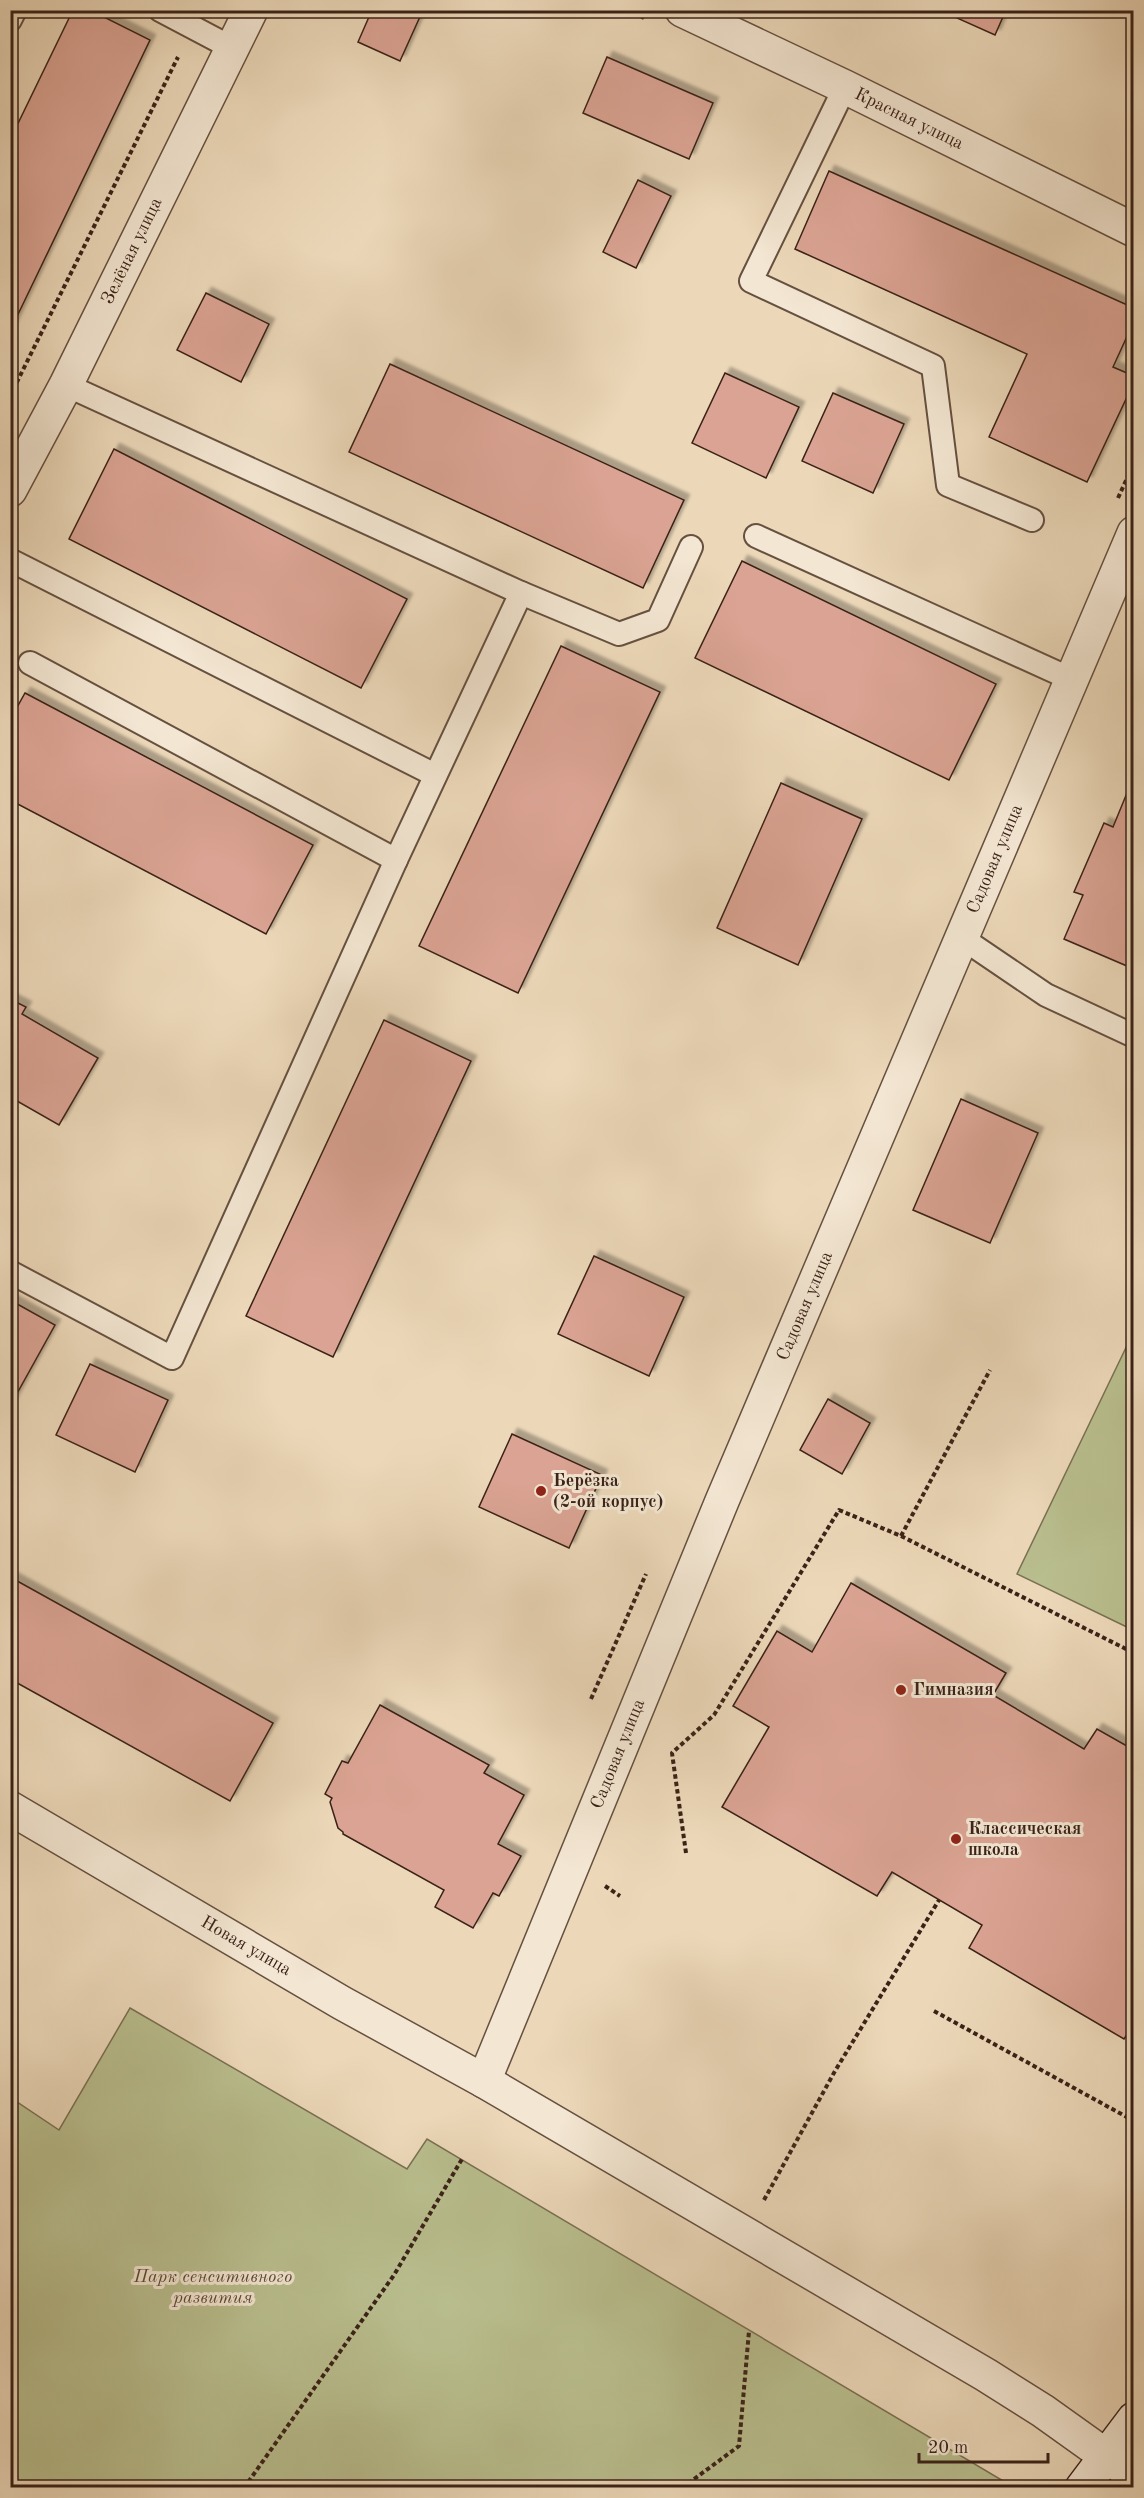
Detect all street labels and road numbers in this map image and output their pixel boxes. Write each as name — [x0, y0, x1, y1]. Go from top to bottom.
street label: Красная улица — [852, 85, 966, 153]
street label: Зелёная улица — [98, 195, 166, 307]
street label: Садовая улица — [964, 802, 1026, 916]
street label: Садовая улица — [774, 1249, 836, 1363]
street label: Садовая улица — [588, 1696, 648, 1811]
street label: Новая улица — [198, 1913, 294, 1979]

